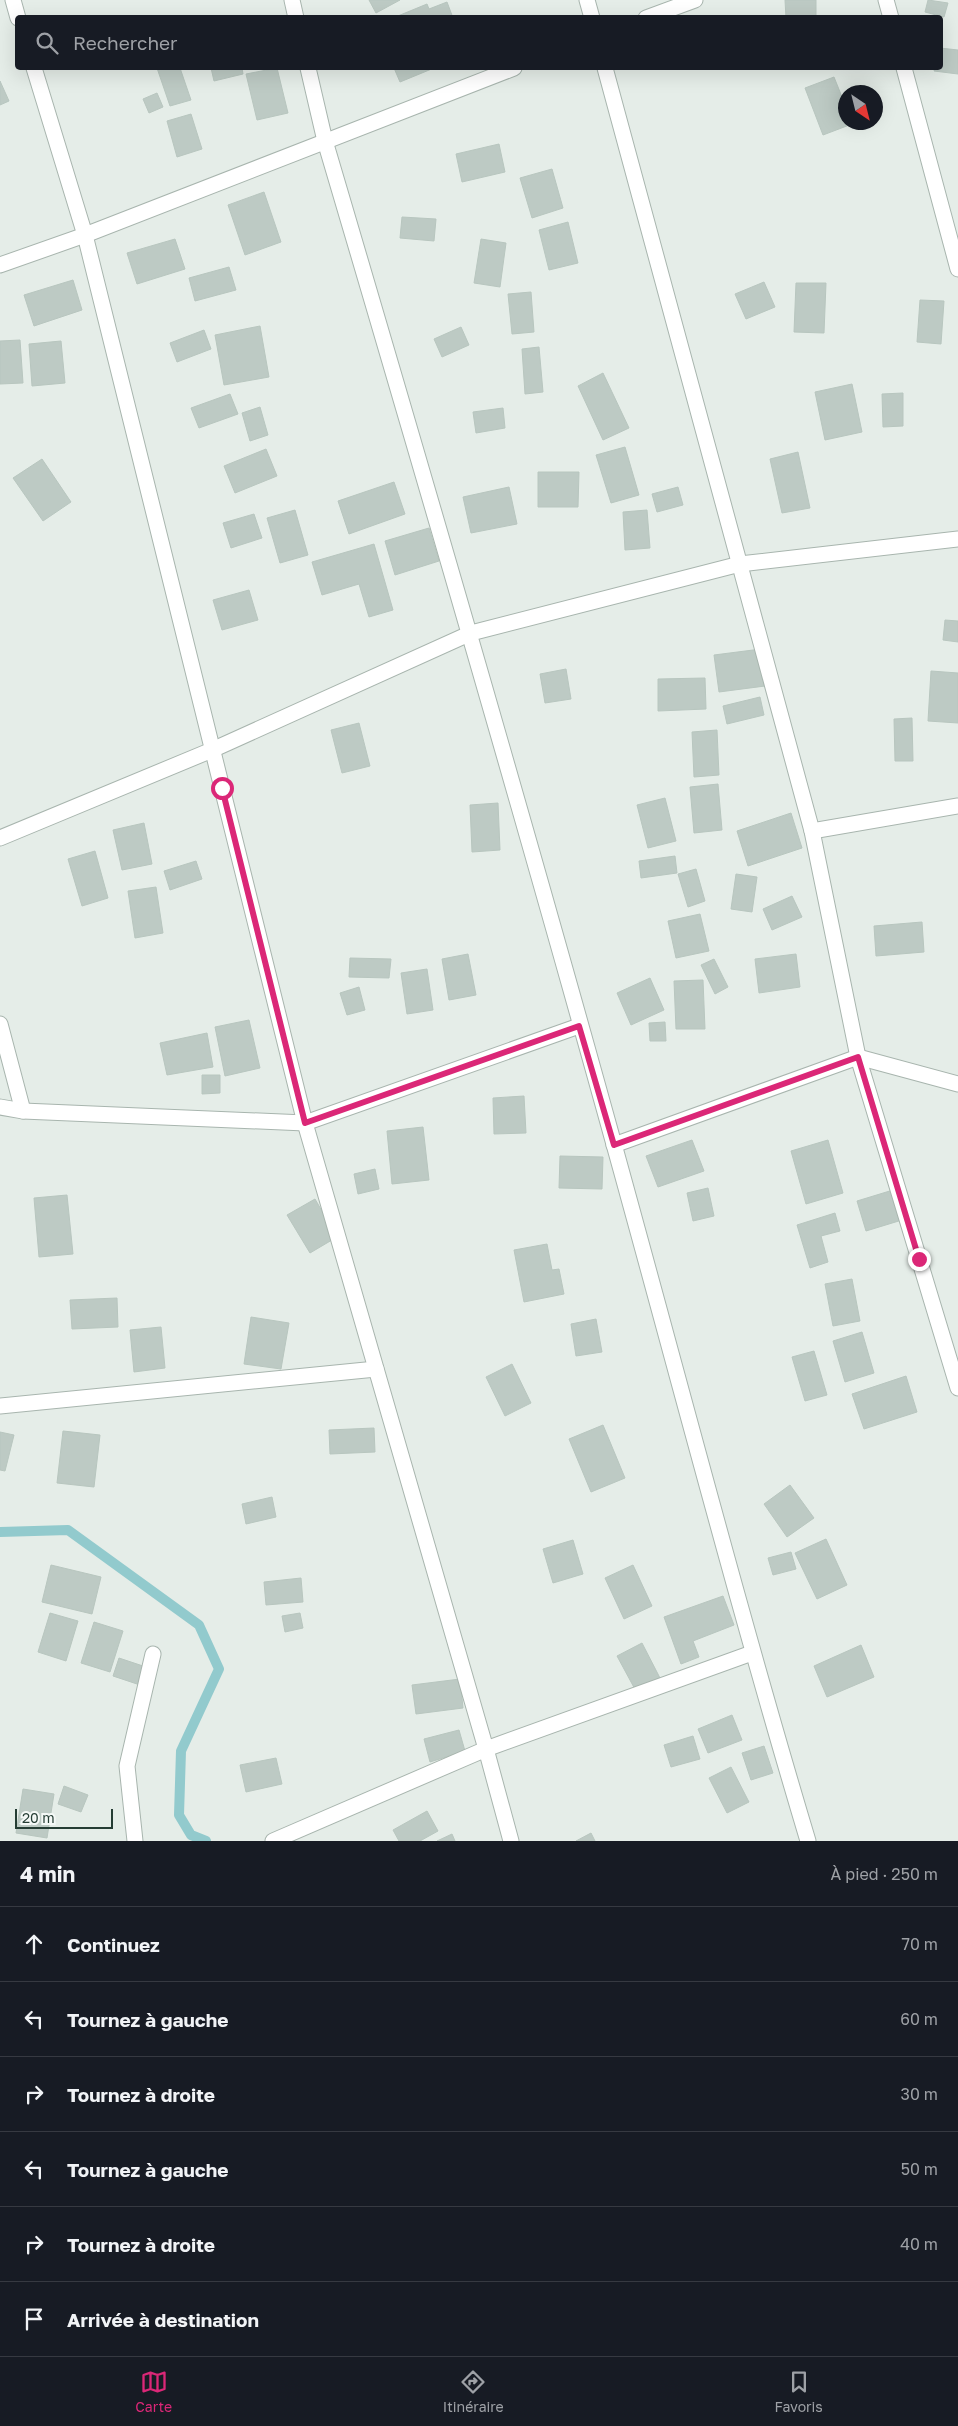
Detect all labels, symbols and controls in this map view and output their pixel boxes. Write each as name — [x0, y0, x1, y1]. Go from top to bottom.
search box — [15, 15, 943, 70]
icon: search — [33, 29, 61, 57]
text: Rechercher — [73, 31, 178, 54]
north arrow — [838, 85, 883, 130]
route start — [211, 777, 234, 800]
route end — [908, 1248, 931, 1271]
scale bar — [15, 1806, 112, 1829]
text: 20 m — [22, 1809, 55, 1826]
text: 4 min — [20, 1861, 75, 1887]
text: À pied · 250 m — [831, 1864, 938, 1884]
icon: ahead — [20, 1930, 48, 1958]
text: Continuez — [67, 1933, 160, 1956]
text: 70 m — [901, 1934, 938, 1954]
icon: left — [20, 2005, 48, 2033]
text: Tournez à gauche — [67, 2008, 228, 2031]
text: 60 m — [900, 2009, 938, 2029]
icon: right — [20, 2080, 48, 2108]
text: Tournez à droite — [67, 2083, 215, 2106]
text: 30 m — [901, 2084, 938, 2104]
icon: left — [20, 2155, 48, 2183]
text: Tournez à gauche — [67, 2158, 228, 2181]
text: 50 m — [901, 2159, 938, 2179]
icon: right — [20, 2230, 48, 2258]
text: Tournez à droite — [67, 2233, 215, 2256]
text: 40 m — [900, 2234, 938, 2254]
icon: arrive — [20, 2305, 48, 2333]
text: Arrivée à destination — [67, 2308, 259, 2331]
tab: Carte — [135, 2368, 172, 2415]
tab: Itinéraire — [443, 2368, 504, 2415]
tab: Favoris — [774, 2368, 823, 2415]

